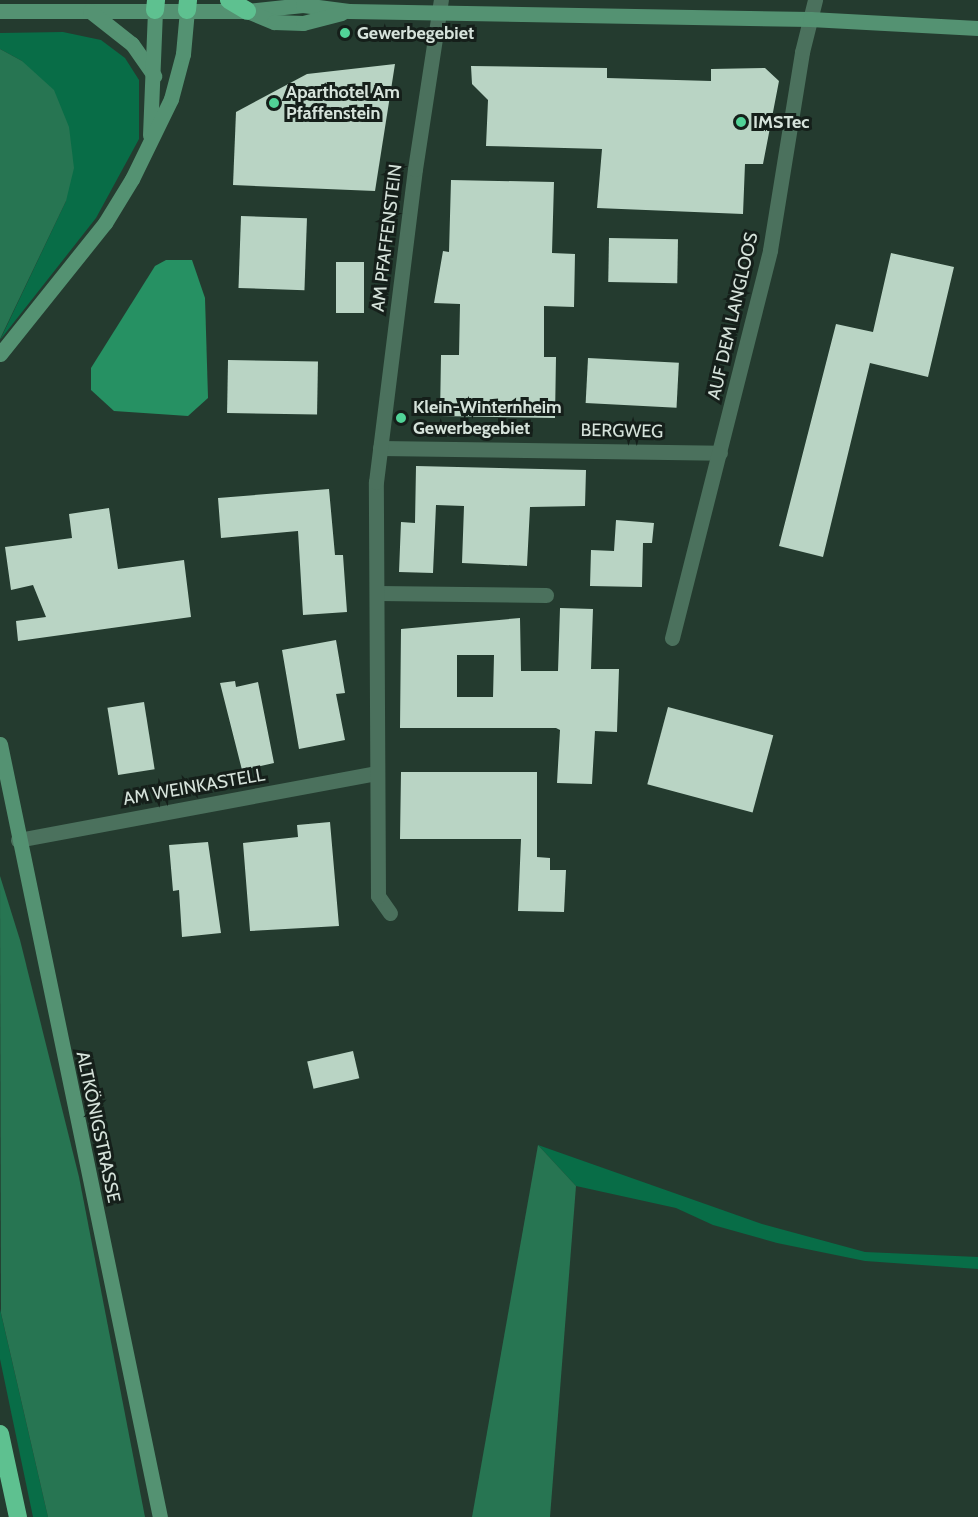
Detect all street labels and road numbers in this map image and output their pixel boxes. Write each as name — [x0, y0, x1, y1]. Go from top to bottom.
street label: AM PFAFFENSTEIN — [367, 163, 407, 313]
street label: AUF DEM LANGLOOS — [703, 230, 763, 402]
street label: BERGWEG — [581, 419, 663, 443]
street label: AM WEINKASTELL — [122, 764, 266, 810]
street label: ALTKÖNIGSTRASSE — [71, 1049, 125, 1205]

